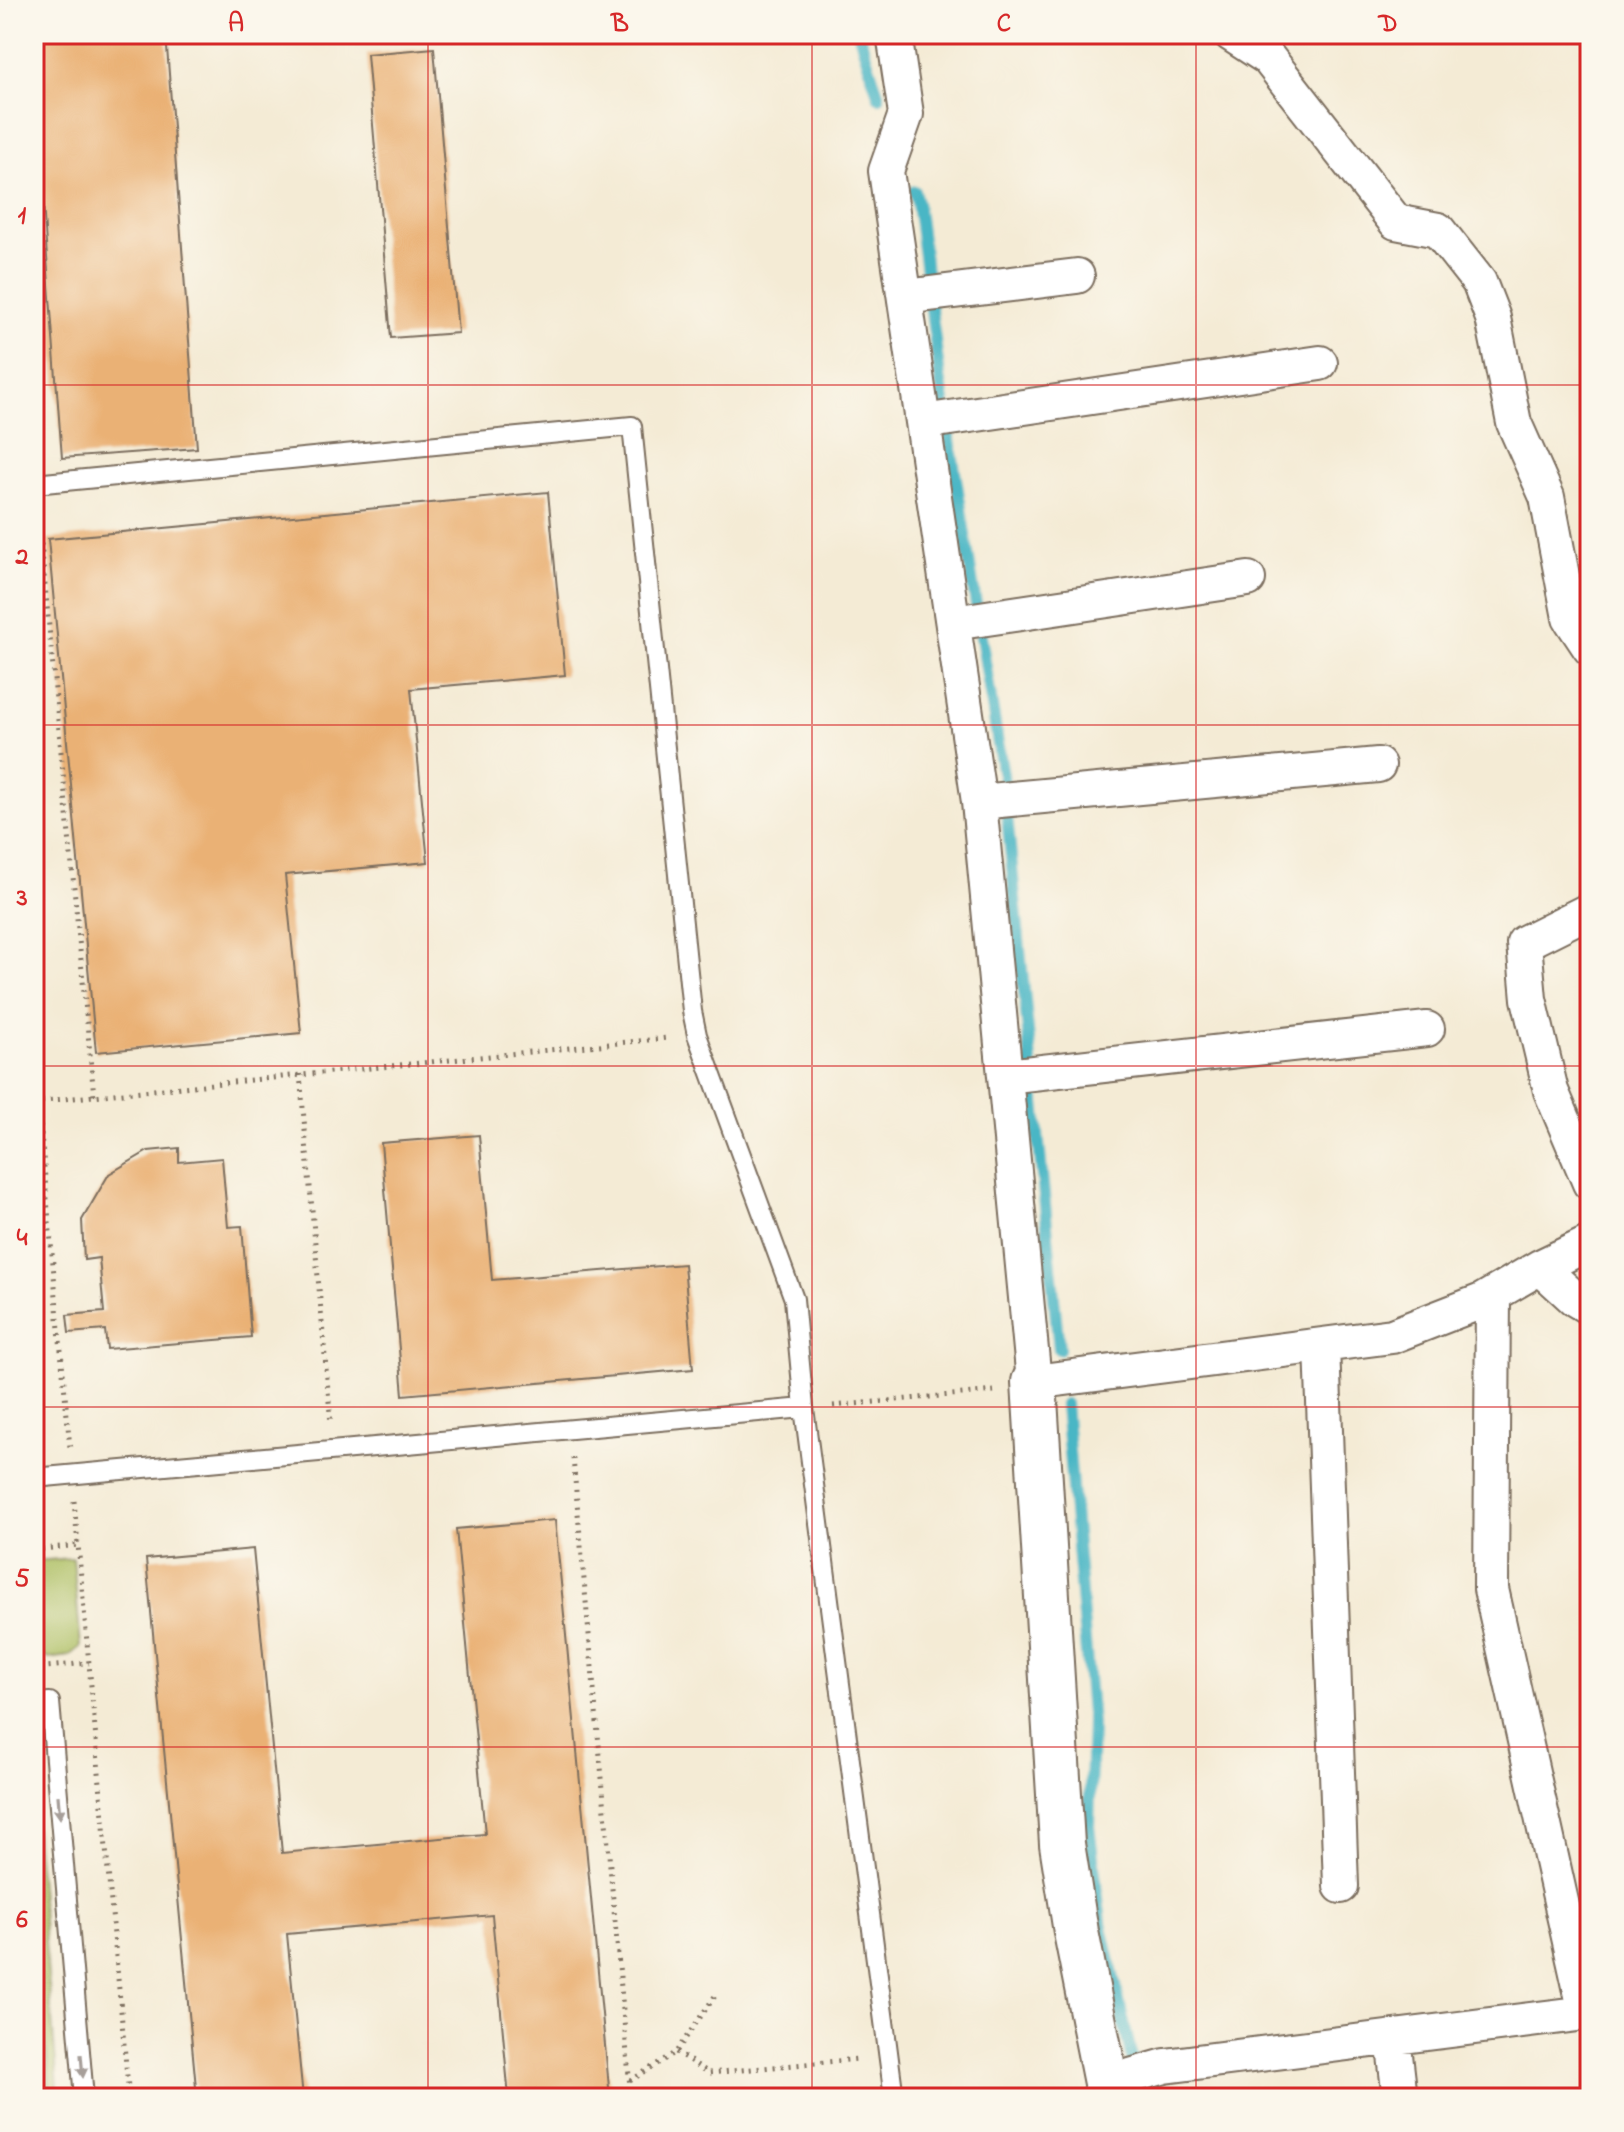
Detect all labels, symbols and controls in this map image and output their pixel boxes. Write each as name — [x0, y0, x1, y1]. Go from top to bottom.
text: A — [228, 6, 244, 44]
text: B — [610, 6, 629, 44]
text: C — [997, 6, 1011, 44]
text: D — [1377, 6, 1398, 44]
text: 1 — [18, 198, 27, 236]
text: 2 — [15, 539, 29, 577]
text: 3 — [16, 880, 28, 918]
text: 4 — [17, 1220, 28, 1258]
text: 5 — [15, 1561, 30, 1599]
one-way arrow — [53, 1795, 66, 1820]
text: 6 — [16, 1902, 28, 1940]
one-way arrow — [75, 2054, 88, 2079]

